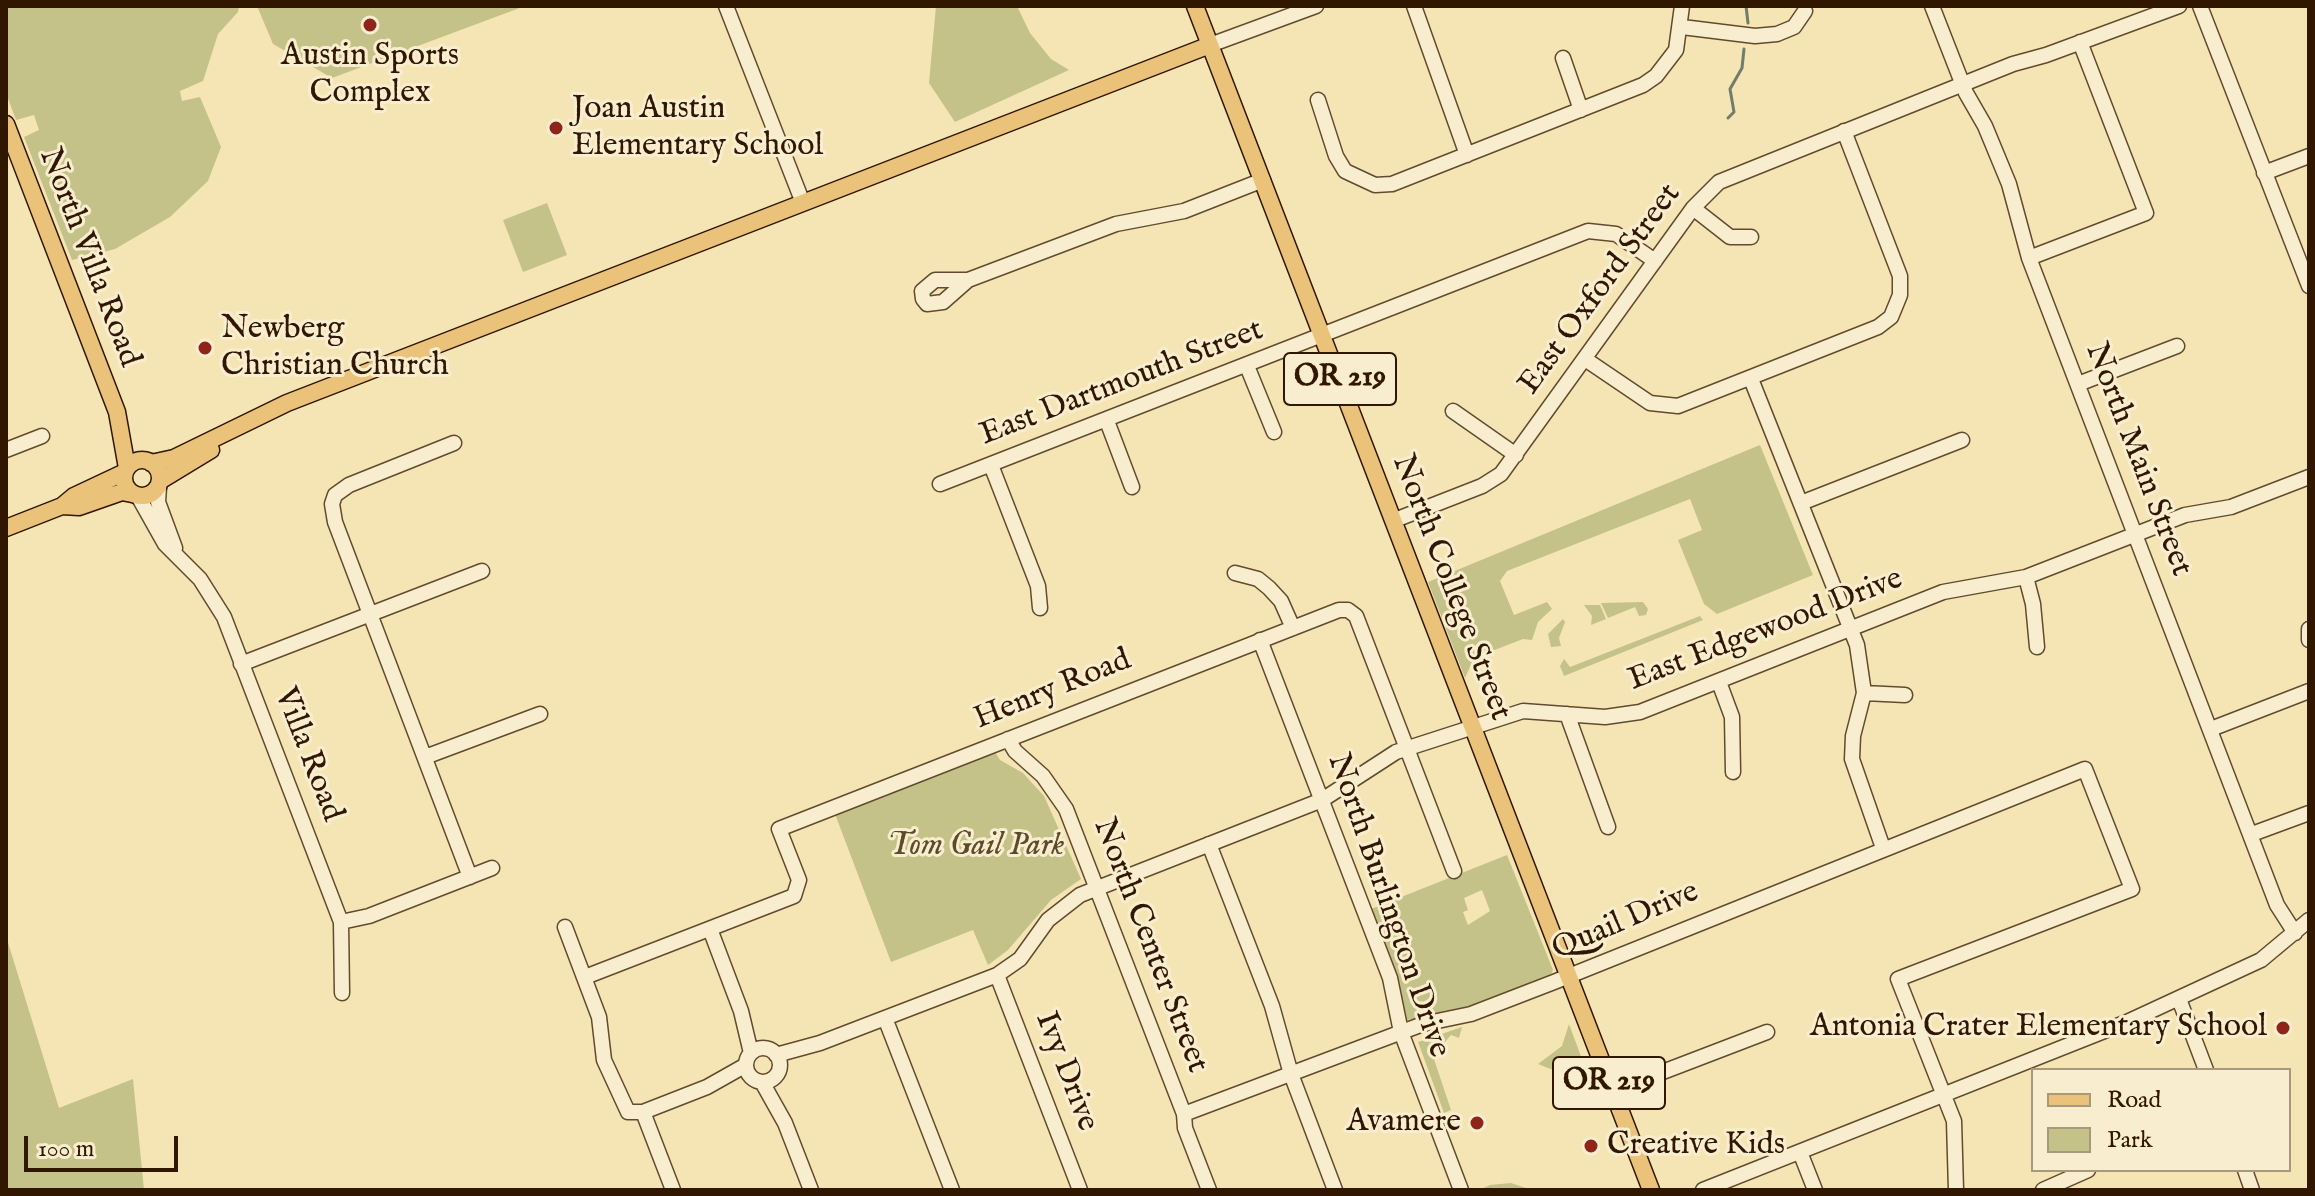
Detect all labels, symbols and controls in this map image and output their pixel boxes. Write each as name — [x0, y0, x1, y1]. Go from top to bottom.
marker: Austin Sports Complex — [361, 16, 379, 34]
place label: Austin Sports Complex — [281, 38, 459, 113]
place label: Joan Austin Elementary School — [572, 91, 823, 166]
marker: Joan Austin Elementary School — [547, 119, 565, 137]
street label: North Villa Road — [29, 143, 147, 373]
street label: East Oxford Street — [1512, 177, 1690, 403]
place label: Newberg Christian Church — [221, 311, 449, 386]
street label: East Dartmouth Street — [975, 312, 1269, 456]
street label: North Main Street — [2075, 338, 2199, 582]
marker: Newberg Christian Church — [196, 339, 214, 357]
road number: OR 219 — [1284, 353, 1396, 405]
street label: North College Street — [1382, 450, 1518, 726]
street label: East Edgewood Drive — [1624, 561, 1908, 701]
street label: Henry Road — [969, 642, 1137, 740]
street label: Villa Road — [264, 683, 350, 827]
street label: North Burlington Drive — [1317, 749, 1457, 1063]
street label: North Center Street — [1083, 814, 1215, 1078]
park label: Tom Gail Park — [888, 828, 1064, 866]
street label: Quail Drive — [1547, 874, 1705, 970]
street label: Ivy Drive — [1025, 1007, 1105, 1137]
place label: Antonia Crater Elementary School — [1810, 1009, 2267, 1047]
marker: Antonia Crater Elementary School — [2274, 1019, 2292, 1037]
road number: OR 219 — [1553, 1057, 1665, 1109]
legend — [2031, 1068, 2291, 1172]
text: Road — [2107, 1085, 2161, 1116]
place label: Avamere — [1346, 1104, 1461, 1142]
marker: Avamere — [1468, 1114, 1486, 1132]
scale bar — [28, 1120, 182, 1170]
text: Park — [2107, 1125, 2153, 1156]
place label: Creative Kids — [1607, 1127, 1785, 1165]
text: 100 m — [38, 1134, 94, 1165]
marker: Creative Kids — [1582, 1137, 1600, 1155]

